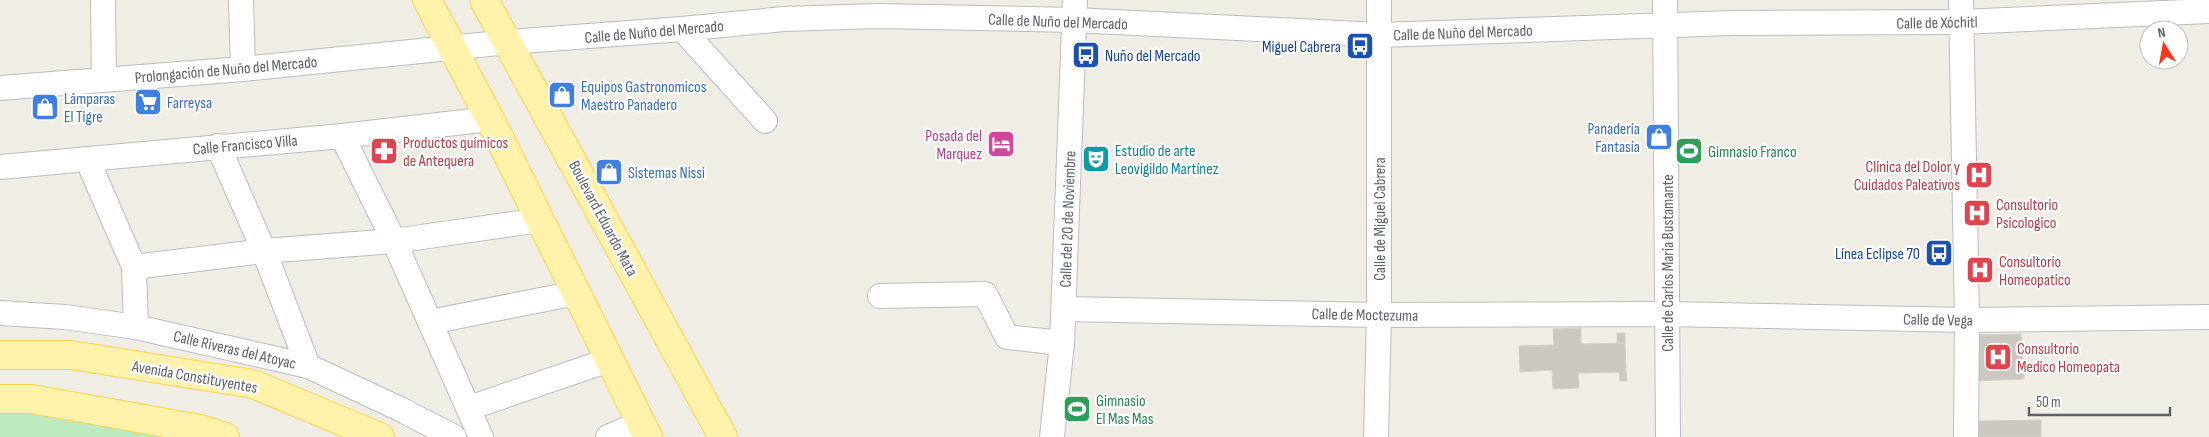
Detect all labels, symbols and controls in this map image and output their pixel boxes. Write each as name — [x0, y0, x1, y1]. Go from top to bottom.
street label: Calle de Nuño del Mercado — [988, 11, 1128, 34]
street label: Calle de Xóchitl — [1896, 13, 1978, 34]
street label: Calle de Nuño del Mercado — [584, 17, 725, 48]
north arrow — [2139, 20, 2189, 70]
street label: Calle de Nuño del Mercado — [1393, 22, 1533, 45]
text: N — [2156, 24, 2167, 42]
bus stop icon: Miguel Cabrera — [1345, 31, 1375, 61]
place label: Miguel Cabrera — [1262, 38, 1341, 57]
bus stop icon: Nuño del Mercado — [1071, 40, 1101, 70]
place label: Nuño del Mercado — [1105, 47, 1200, 66]
street label: Prolongación de Nuño del Mercado — [134, 53, 318, 88]
place label: Equipos Gastronomicos Maestro Panadero — [581, 78, 707, 115]
shop icon: Equipos Gastronomicos Maestro Panadero — [547, 80, 577, 110]
supermarket icon: Farreysa — [133, 87, 163, 117]
place label: Lámparas El Tigre — [64, 90, 116, 127]
shop icon: Lámparas El Tigre — [30, 92, 60, 122]
place label: Farreysa — [167, 94, 212, 113]
place label: Panadería Fantasía — [1587, 120, 1640, 157]
shop icon: Panadería Fantasía — [1644, 122, 1674, 152]
place label: Posada del Marquez — [925, 127, 982, 164]
hotel icon: Posada del Marquez — [986, 129, 1016, 159]
street label: Calle Francisco Villa — [192, 131, 298, 160]
place label: Productos químicos de Antequera — [403, 134, 509, 171]
pharmacy icon: Productos químicos de Antequera — [369, 136, 399, 166]
sports icon: Gimnasio Franco — [1674, 136, 1704, 166]
place label: Estudio de arte Leovigildo Martínez — [1115, 142, 1219, 179]
place label: Gimnasio Franco — [1708, 143, 1797, 162]
theatre icon: Estudio de arte Leovigildo Martínez — [1081, 144, 1111, 174]
street label: Calle del 20 de Noviembre — [1057, 150, 1080, 288]
shop icon: Sistemas Nissi — [594, 157, 624, 187]
street label: Calle de Miguel Cabrera — [1371, 157, 1390, 281]
street label: Boulevard Eduardo Mata — [564, 158, 641, 280]
place label: Clínica del Dolor y Cuidados Paleativos — [1854, 158, 1960, 195]
hospital icon: Clínica del Dolor y Cuidados Paleativos — [1964, 160, 1994, 190]
place label: Sistemas Nissi — [628, 164, 705, 183]
street label: Calle de Carlos María Bustamante — [1659, 174, 1678, 352]
place label: Consultorio Psicologico — [1996, 196, 2058, 233]
hospital icon: Consultorio Psicologico — [1962, 198, 1992, 228]
bus stop icon: Línea Eclipse 70 — [1924, 238, 1954, 268]
place label: Línea Eclipse 70 — [1835, 245, 1920, 264]
place label: Consultorio Homeopatico — [1999, 253, 2071, 290]
hospital icon: Consultorio Homeopatico — [1965, 255, 1995, 285]
street label: Calle de Moctezuma — [1311, 305, 1418, 326]
street label: Calle de Vega — [1903, 310, 1973, 331]
street label: Calle Riveras del Atoyac — [171, 327, 298, 374]
place label: Consultorio Medico Homeopata — [2017, 340, 2120, 377]
hospital icon: Consultorio Medico Homeopata — [1983, 342, 2013, 372]
street label: Avenida Constituyentes — [130, 357, 259, 398]
scale bar — [2029, 384, 2170, 416]
place label: Gimnasio El Mas Mas — [1096, 392, 1154, 429]
text: 50 m — [2036, 393, 2061, 412]
sports icon: Gimnasio El Mas Mas — [1062, 394, 1092, 424]

